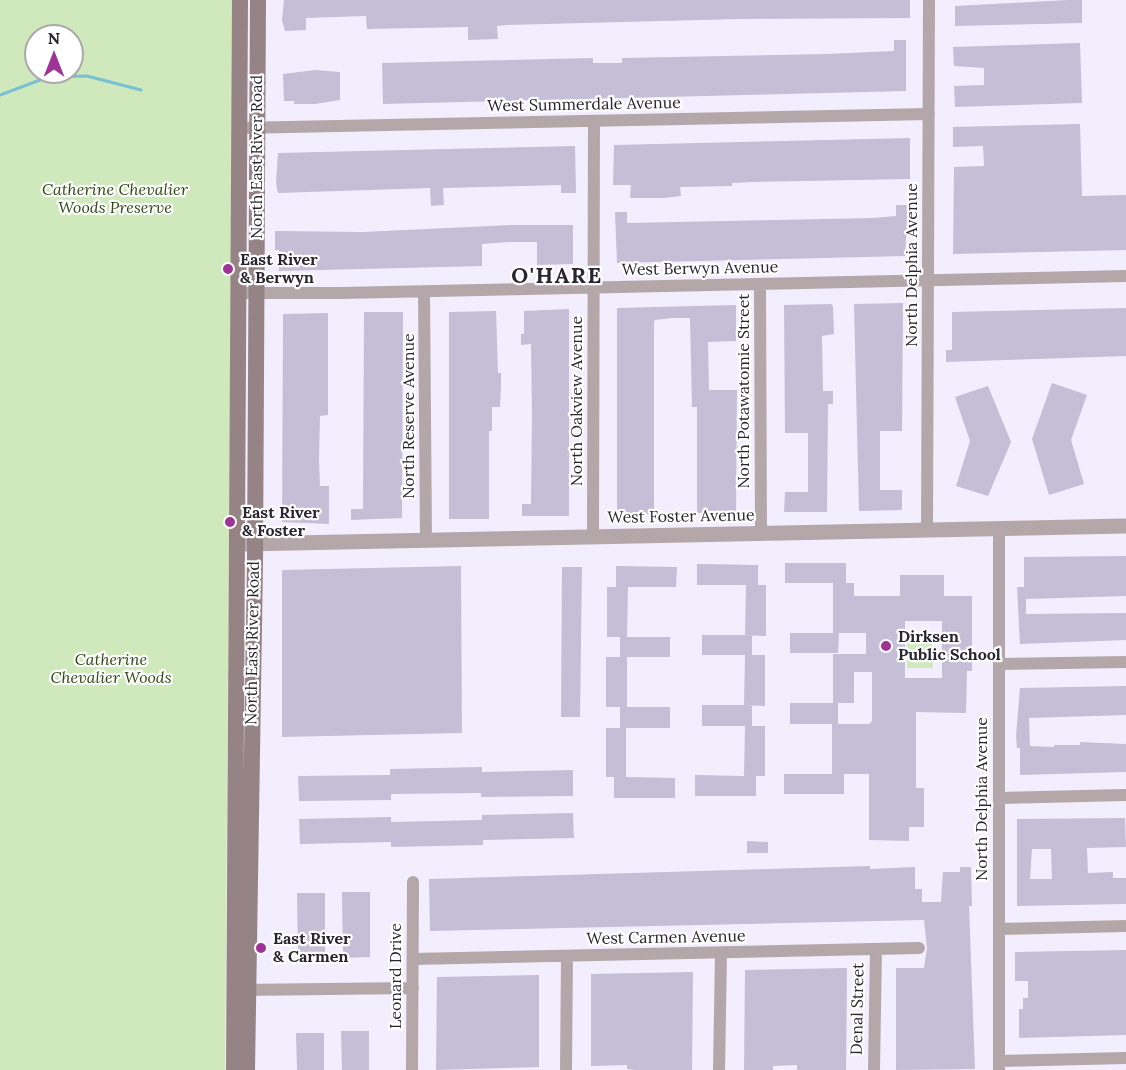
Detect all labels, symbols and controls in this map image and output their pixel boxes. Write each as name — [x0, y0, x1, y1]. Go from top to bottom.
north arrow — [24, 24, 84, 84]
text: N — [48, 28, 60, 48]
street label: North East River Road — [247, 75, 267, 239]
street label: West Summerdale Avenue — [487, 94, 681, 116]
park label: Catherine Chevalier Woods Preserve — [42, 180, 188, 218]
street label: North Delphia Avenue — [902, 183, 922, 347]
place label: East River & Berwyn — [240, 250, 318, 288]
street label: West Berwyn Avenue — [621, 258, 779, 280]
marker: East River & Berwyn — [221, 262, 235, 276]
district label: O'HARE — [511, 264, 603, 290]
street label: North Potawatomie Street — [734, 294, 754, 488]
street label: North Oakview Avenue — [567, 316, 587, 486]
street label: North Reserve Avenue — [399, 333, 419, 499]
place label: East River & Foster — [242, 503, 320, 541]
street label: West Foster Avenue — [607, 506, 755, 528]
marker: East River & Foster — [223, 515, 237, 529]
street label: North East River Road — [242, 561, 264, 725]
place label: Dirksen Public School — [898, 627, 1001, 665]
marker: Dirksen Public School — [879, 639, 893, 653]
park label: Catherine Chevalier Woods — [50, 650, 172, 688]
street label: North Delphia Avenue — [972, 717, 992, 881]
street label: Leonard Drive — [386, 923, 406, 1029]
street label: West Carmen Avenue — [586, 927, 746, 949]
place label: East River & Carmen — [273, 929, 351, 967]
marker: East River & Carmen — [254, 941, 268, 955]
street label: Denal Street — [848, 963, 868, 1055]

